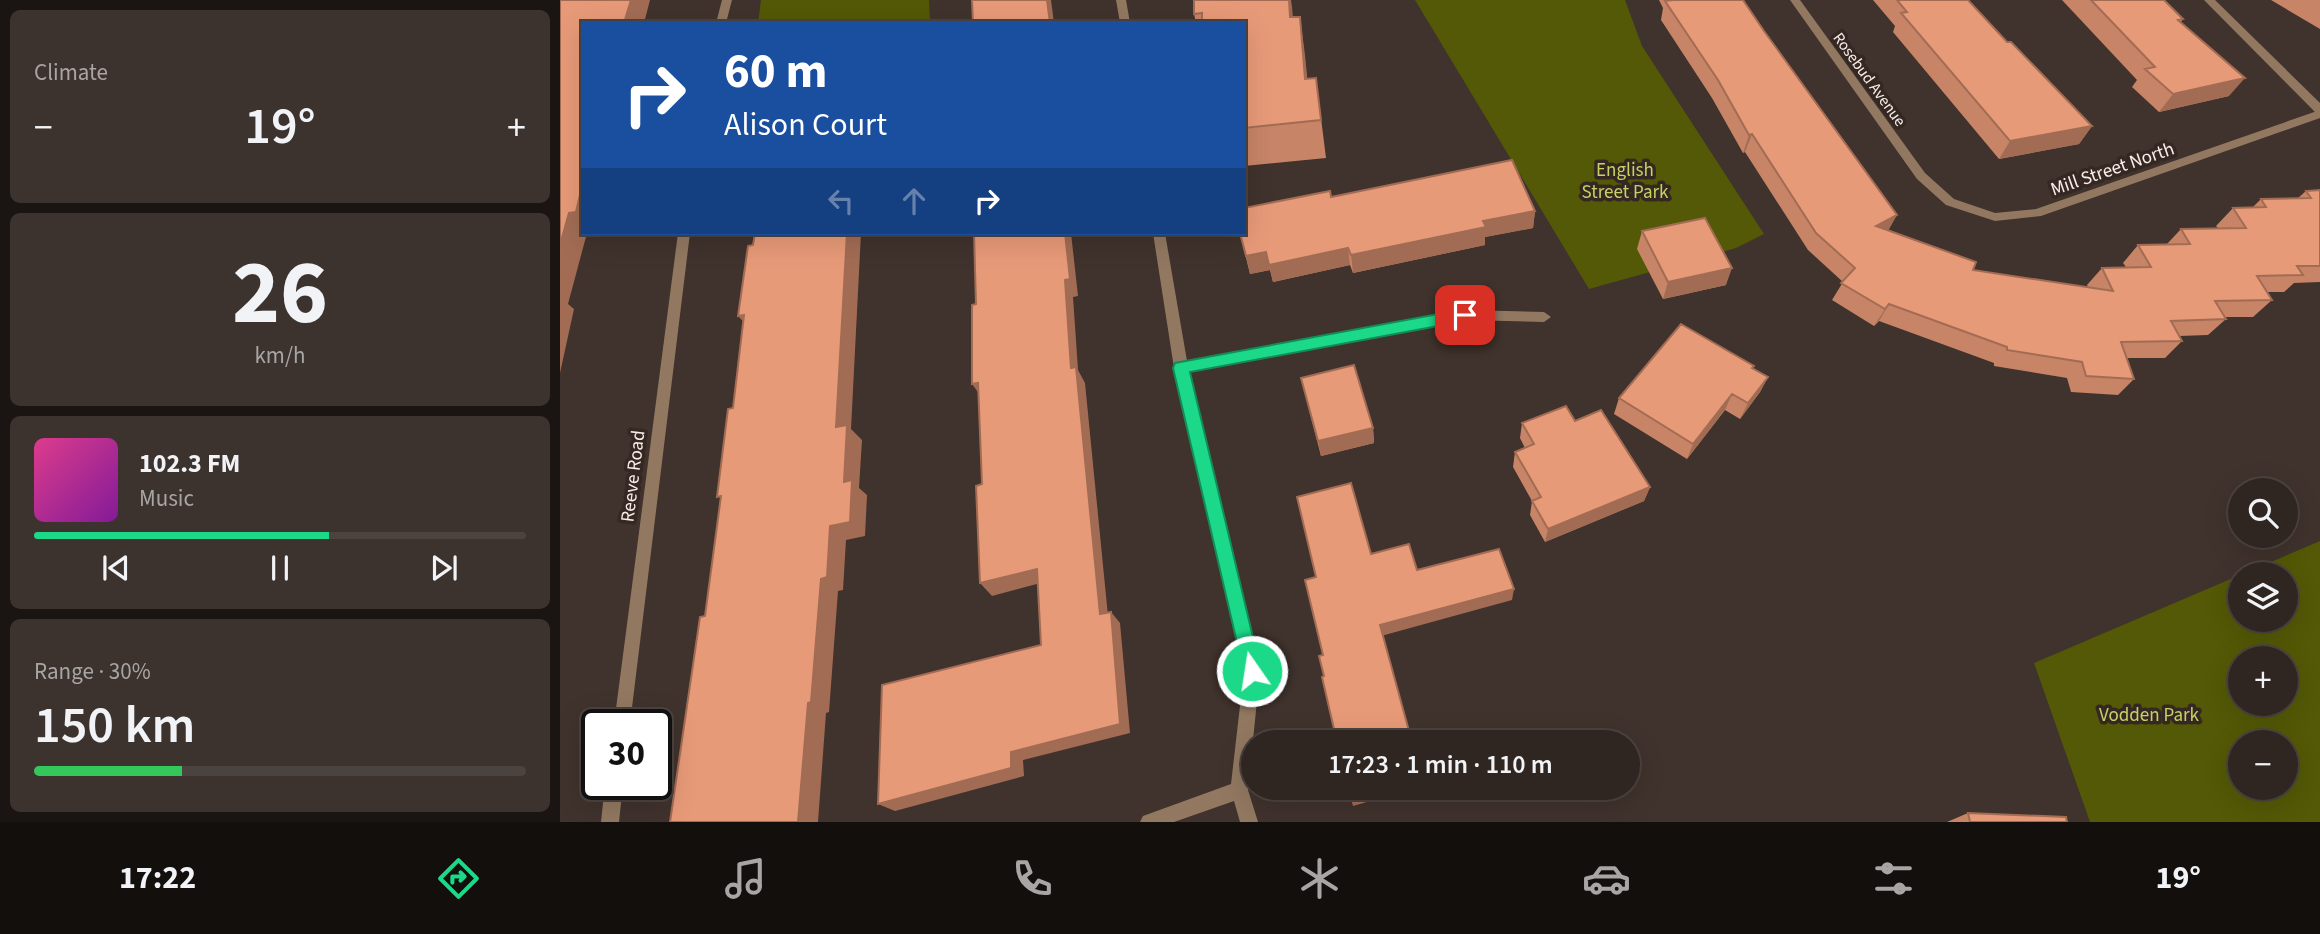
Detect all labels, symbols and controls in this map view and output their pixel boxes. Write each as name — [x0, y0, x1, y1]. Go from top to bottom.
street label: Rosebud Avenue — [1828, 28, 1911, 131]
text: 60 m — [724, 37, 828, 107]
icon: right — [609, 49, 700, 140]
text: Climate — [34, 56, 108, 89]
text: 19° — [244, 90, 316, 164]
text: − — [34, 101, 53, 155]
text: + — [507, 101, 526, 155]
text: Alison Court — [724, 102, 887, 148]
street label: Mill Street North — [2047, 136, 2178, 203]
park label: English Street Park — [1582, 157, 1669, 206]
icon: left — [822, 182, 860, 220]
icon: ahead — [895, 182, 933, 220]
icon: right — [968, 182, 1006, 220]
text: 26 — [232, 229, 328, 358]
pin — [1435, 285, 1495, 345]
icon: arrive — [1446, 296, 1484, 334]
text: km/h — [254, 339, 306, 372]
street label: Reeve Road — [614, 429, 653, 524]
text: 102.3 FM — [139, 445, 240, 482]
map controls — [2228, 478, 2298, 800]
button: search — [2228, 478, 2298, 548]
text: Music — [139, 482, 194, 515]
icon: previous — [97, 549, 135, 587]
icon: pause — [261, 549, 299, 587]
icon: next — [425, 549, 463, 587]
button: layers — [2228, 562, 2298, 632]
position arrow — [1215, 634, 1289, 708]
button: + — [2228, 646, 2298, 716]
text: Range · 30% — [34, 655, 151, 688]
text: 150 km — [34, 689, 195, 763]
park label: Vodden Park — [2099, 702, 2200, 729]
speed limit sign: 30 — [581, 709, 672, 800]
button: − — [2228, 730, 2298, 800]
text: 17:23 · 1 min · 110 m — [1328, 746, 1553, 783]
icon: directions — [434, 854, 483, 903]
icon: music — [721, 854, 770, 903]
icon: phone — [1008, 854, 1057, 903]
icon: climate — [1295, 854, 1344, 903]
icon: car — [1582, 854, 1631, 903]
icon: filters — [1869, 854, 1918, 903]
text: 17:22 — [119, 855, 196, 901]
text: 19° — [2155, 855, 2201, 901]

